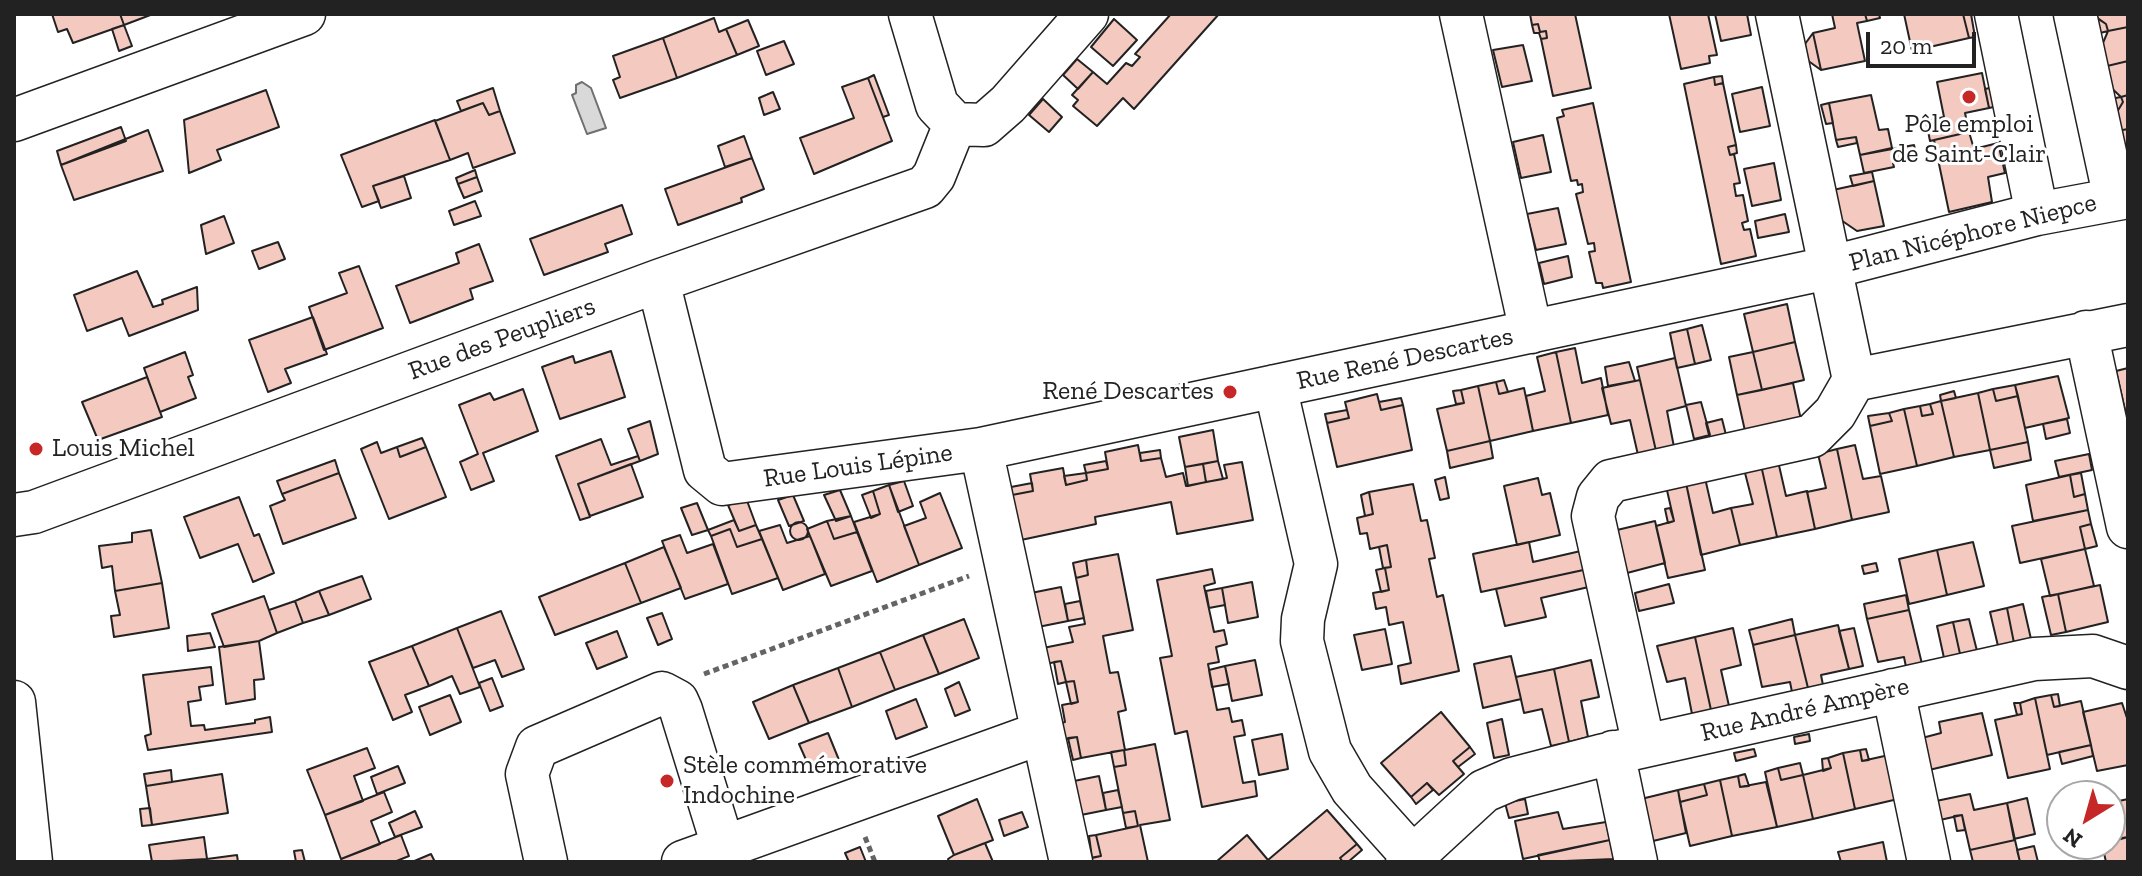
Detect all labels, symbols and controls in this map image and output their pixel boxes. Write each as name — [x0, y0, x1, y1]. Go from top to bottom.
scale bar — [1870, 16, 1980, 66]
text: 20 m — [1880, 31, 1932, 60]
marker: Pôle emploi de Saint-Clair — [1960, 88, 1978, 106]
place label: Pôle emploi de Saint-Clair — [1892, 109, 2046, 170]
street label: Plan Nicéphore Niepce — [1846, 187, 2100, 279]
street label: Rue des Peupliers — [404, 291, 600, 387]
street label: Rue René Descartes — [1294, 321, 1516, 397]
place label: René Descartes — [1042, 376, 1214, 408]
marker: René Descartes — [1221, 383, 1239, 401]
place label: Louis Michel — [52, 433, 195, 465]
street label: Rue Louis Lépine — [762, 437, 954, 495]
marker: Louis Michel — [27, 440, 45, 458]
street label: Rue André Ampère — [1698, 671, 1912, 749]
place label: Stèle commémorative Indochine — [683, 750, 927, 812]
marker: Stèle commémorative Indochine — [658, 772, 676, 790]
north arrow — [2046, 780, 2126, 860]
text: N — [2058, 822, 2087, 854]

